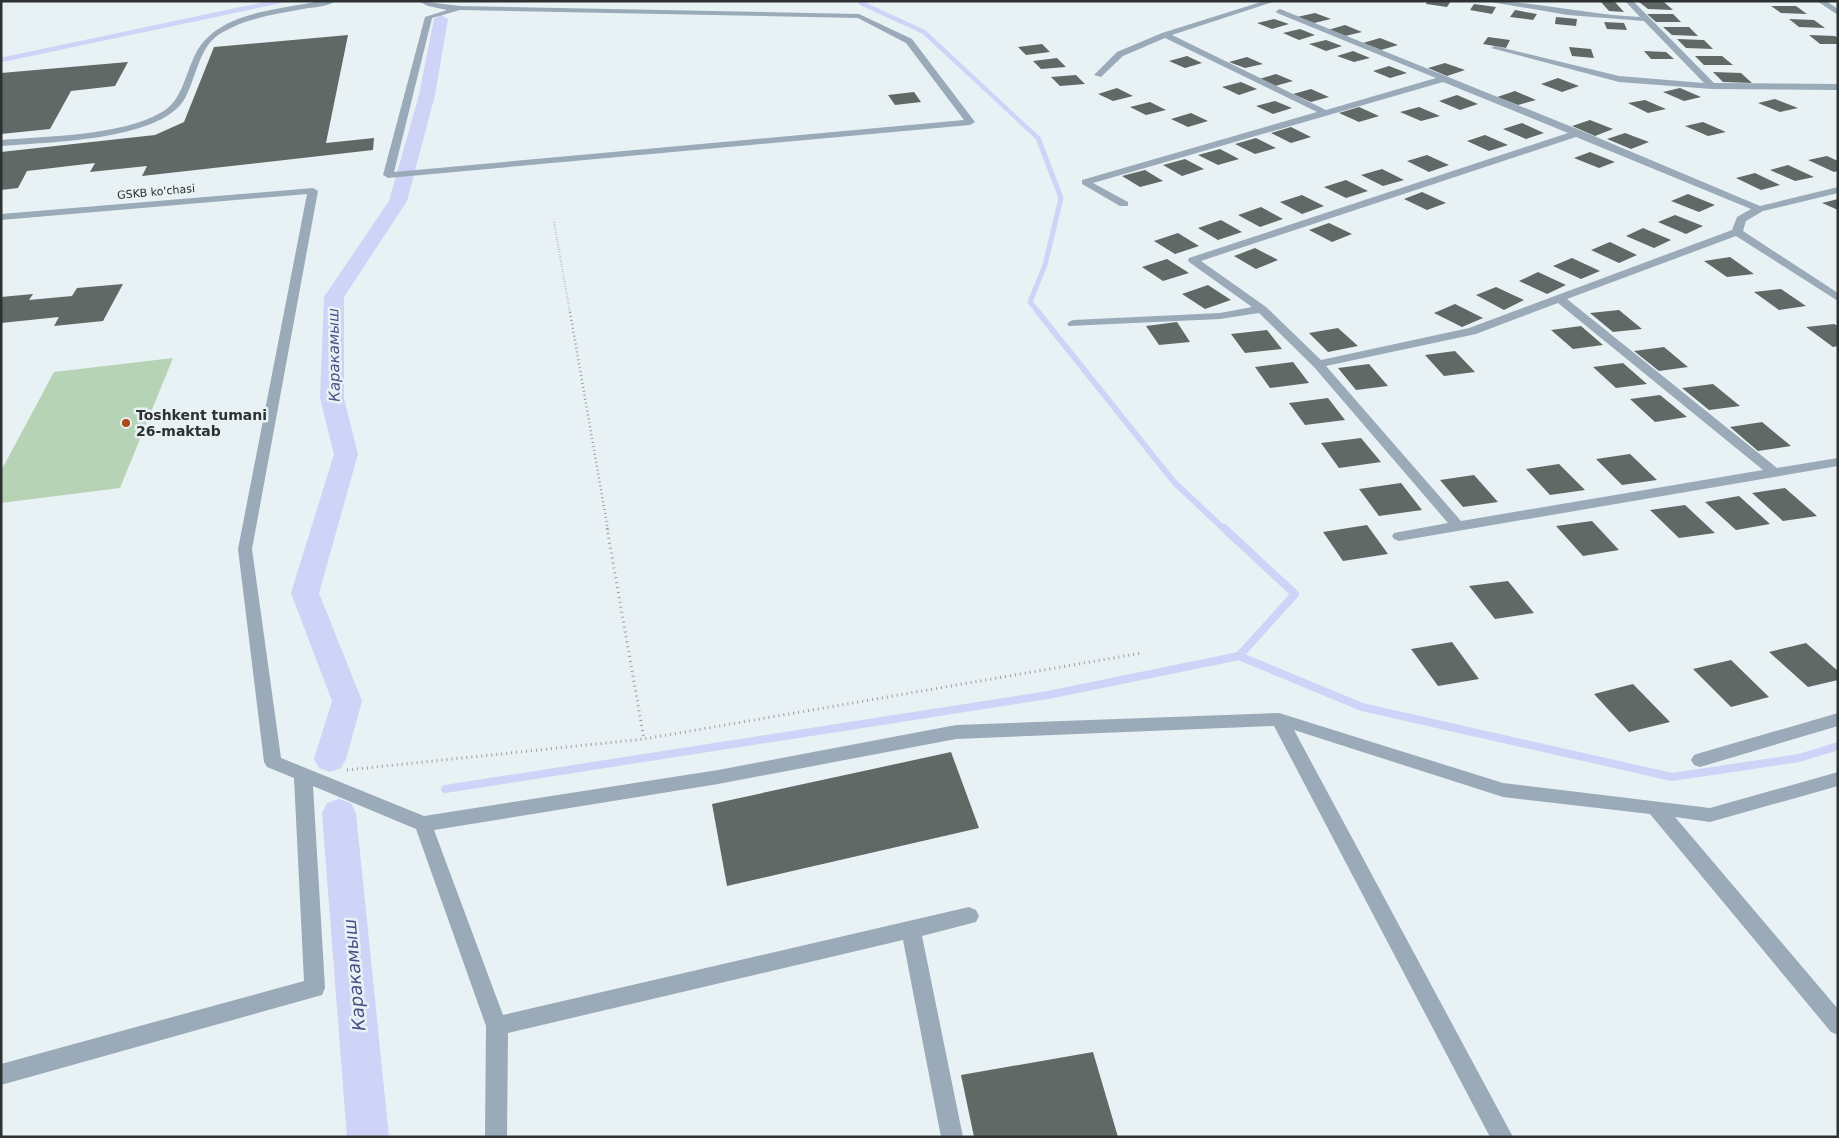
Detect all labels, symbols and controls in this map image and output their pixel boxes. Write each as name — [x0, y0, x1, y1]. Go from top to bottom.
street label: GSKB ko'chasi — [117, 182, 195, 202]
water label: Каракамыш — [324, 308, 344, 402]
place label: Toshkent tumani 26-maktab — [136, 407, 267, 439]
marker: Toshkent tumani 26-maktab — [120, 417, 132, 429]
water label: Каракамыш — [339, 918, 369, 1032]

